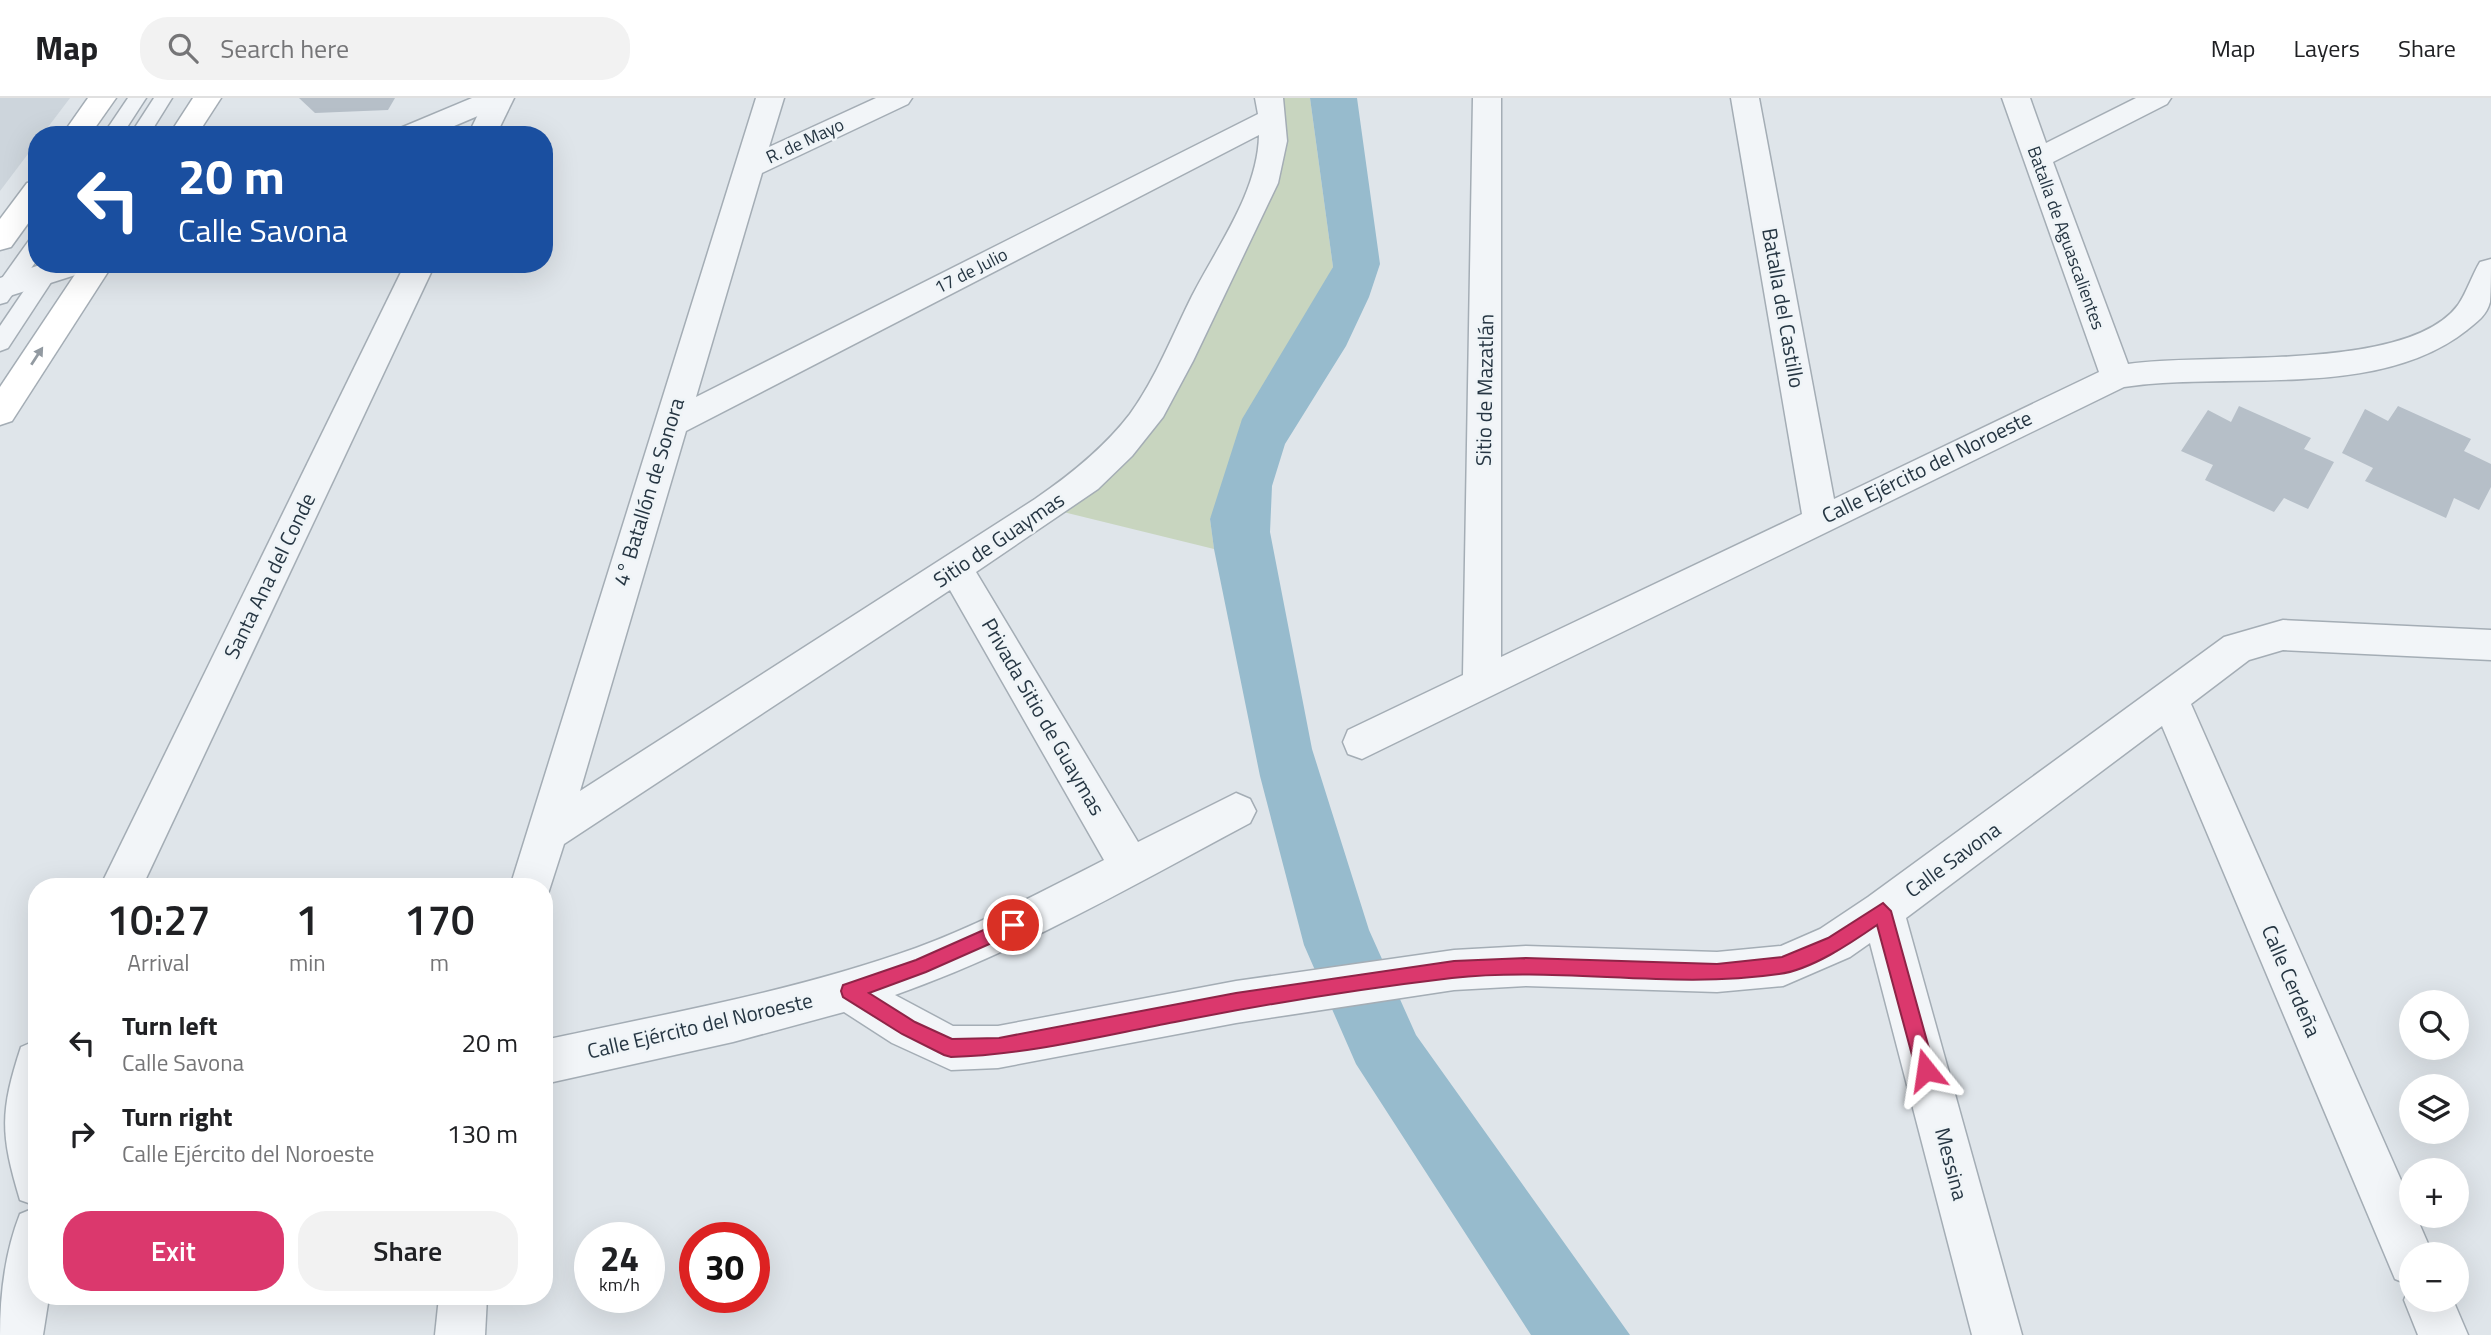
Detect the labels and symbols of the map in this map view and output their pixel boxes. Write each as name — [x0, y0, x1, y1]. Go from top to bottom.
street label: R. de Mayo — [761, 111, 848, 170]
street label: Batalla de Aguascalientes — [2021, 142, 2112, 333]
street label: Batalla del Castillo — [1754, 225, 1814, 390]
street label: 17 de Julio — [929, 241, 1012, 301]
street label: Sitio de Mazatlán — [1467, 314, 1501, 466]
one-way arrow — [31, 346, 44, 366]
street label: 4° Batallón de Sonora — [604, 393, 692, 590]
street label: Calle Ejército del Noroeste — [1816, 401, 2037, 531]
street label: Sitio de Guaymas — [926, 483, 1071, 595]
street label: Santa Ana del Conde — [215, 487, 323, 664]
street label: Privada Sitio de Guaymas — [974, 612, 1114, 821]
street label: Calle Savona — [1898, 813, 2007, 905]
pin — [983, 895, 1043, 955]
street label: Calle Cerdeña — [2254, 919, 2330, 1042]
street label: Calle Ejército del Noroeste — [584, 984, 816, 1067]
position arrow — [1889, 1033, 1963, 1107]
street label: Messina — [1927, 1124, 1977, 1204]
speed limit sign: 30 — [679, 1222, 770, 1313]

